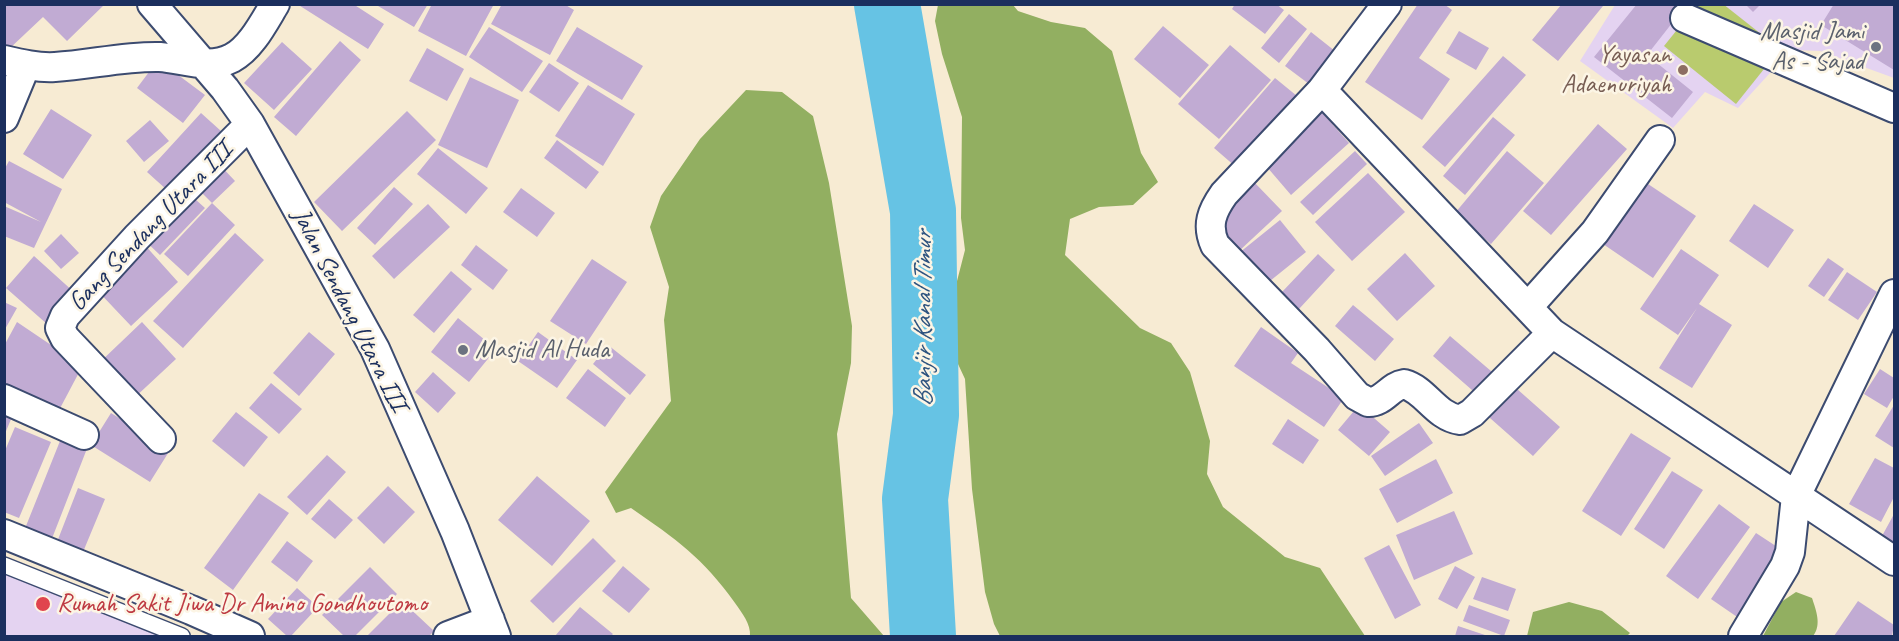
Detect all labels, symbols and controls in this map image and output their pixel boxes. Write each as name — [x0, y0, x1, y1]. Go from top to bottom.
place label: Masjid Jami As - Sajad — [1760, 16, 1864, 77]
place label: Yayasan Adaenuriyah — [1561, 39, 1671, 100]
marker: Masjid Jami As - Sajad — [1869, 40, 1883, 54]
marker: Yayasan Adaenuriyah — [1676, 63, 1690, 77]
street label: Gang Sendang Utara III — [62, 136, 240, 318]
street label: Jalan Sendang Utara III — [284, 203, 414, 417]
water label: Banjir Kanal Timur — [908, 231, 940, 407]
place label: Masjid Al Huda — [475, 334, 609, 366]
marker: Masjid Al Huda — [456, 343, 470, 357]
place label: Rumah Sakit Jiwa Dr Amino Gondhoutomo — [57, 588, 427, 620]
marker: Rumah Sakit Jiwa Dr Amino Gondhoutomo — [34, 595, 52, 613]

